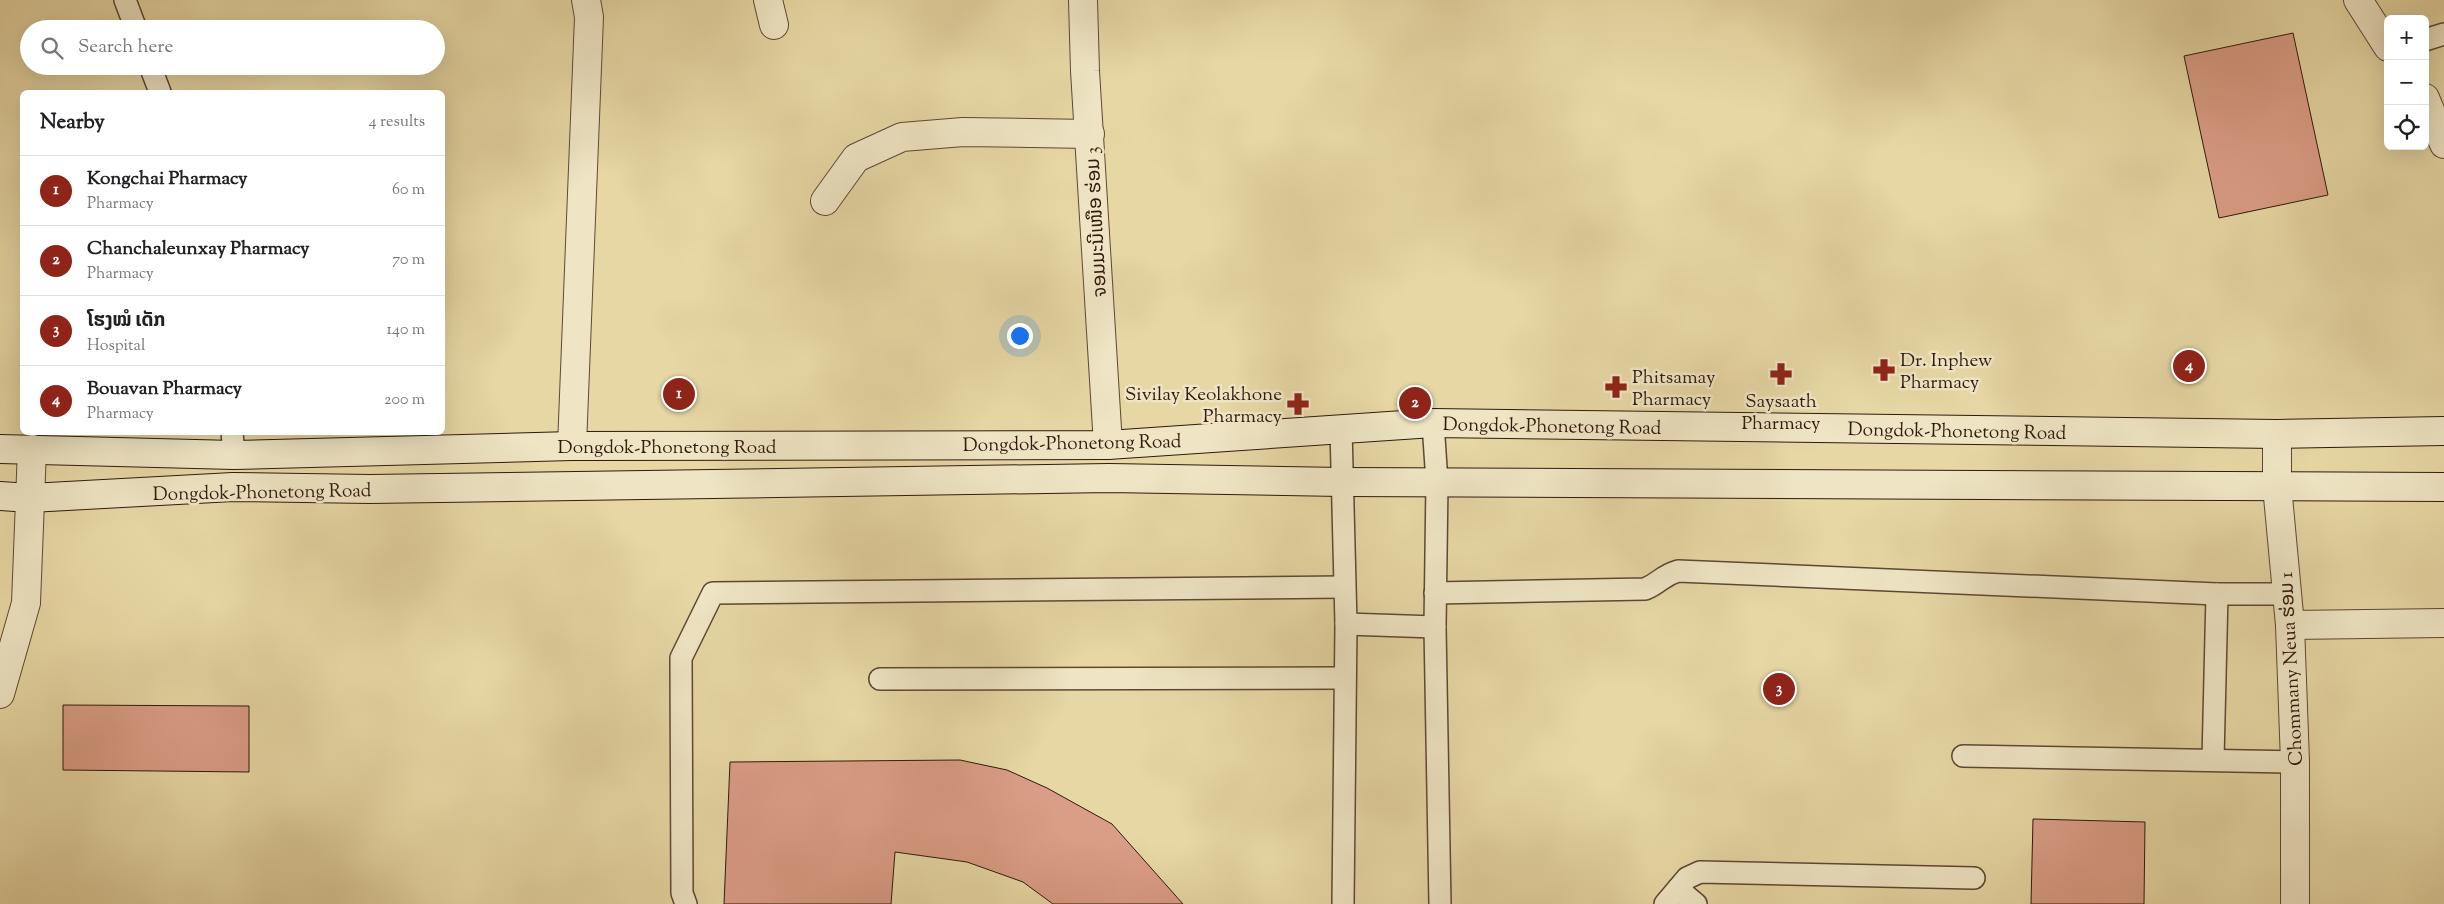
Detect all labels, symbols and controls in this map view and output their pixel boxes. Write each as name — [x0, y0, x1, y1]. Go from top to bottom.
map controls — [2384, 15, 2429, 150]
button: + — [2384, 15, 2429, 60]
search box — [20, 20, 445, 75]
icon: search — [38, 34, 66, 62]
text: Search here — [78, 34, 173, 61]
button: − — [2384, 60, 2429, 105]
button: locate — [2384, 105, 2429, 150]
text: Nearby — [40, 108, 105, 138]
text: 4 results — [369, 111, 425, 134]
street label: ຈອມມະນີເໜືອ ຮ່ອມ 3 — [1080, 146, 1115, 298]
text: Kongchai Pharmacy — [87, 166, 248, 193]
text: 1 — [53, 179, 59, 202]
text: 60 m — [392, 179, 425, 202]
text: Pharmacy — [87, 193, 154, 216]
text: Chanchaleunxay Pharmacy — [87, 236, 309, 263]
text: 2 — [52, 249, 60, 272]
text: 70 m — [392, 249, 425, 272]
text: Pharmacy — [87, 263, 154, 286]
text: ໂຮງໝໍ ເດັກ — [87, 308, 165, 335]
text: 3 — [53, 319, 59, 342]
text: 140 m — [387, 319, 425, 342]
your location — [1007, 323, 1033, 349]
text: Hospital — [87, 335, 145, 358]
pin: 4 — [2173, 347, 2205, 385]
place label: Dr. Inphew Pharmacy — [1900, 348, 1992, 397]
pharmacy icon: Dr. Inphew Pharmacy — [1871, 357, 1897, 383]
pharmacy icon: Saysaath Pharmacy — [1768, 361, 1794, 387]
place label: Phitsamay Pharmacy — [1632, 365, 1716, 414]
pharmacy icon: Phitsamay Pharmacy — [1603, 374, 1629, 400]
pin: 1 — [663, 375, 695, 413]
text: Bouavan Pharmacy — [87, 376, 242, 403]
place label: Sivilay Keolakhone Pharmacy — [1125, 382, 1283, 431]
pin: 2 — [1399, 384, 1431, 422]
text: 4 — [52, 389, 60, 412]
text: 200 m — [384, 389, 425, 412]
place label: Saysaath Pharmacy — [1741, 389, 1821, 438]
pharmacy icon: Sivilay Keolakhone Pharmacy — [1285, 391, 1311, 417]
text: Pharmacy — [87, 403, 154, 426]
street label: Dongdok-Phonetong Road — [1442, 412, 1662, 443]
street label: Dongdok-Phonetong Road — [1847, 417, 2067, 448]
street label: Dongdok-Phonetong Road — [962, 429, 1182, 460]
street label: Dongdok-Phonetong Road — [558, 435, 777, 462]
street label: Dongdok-Phonetong Road — [152, 478, 372, 509]
street label: Chommany Neua ຮ່ອມ 1 — [2274, 571, 2311, 767]
pin: 3 — [1763, 670, 1795, 708]

